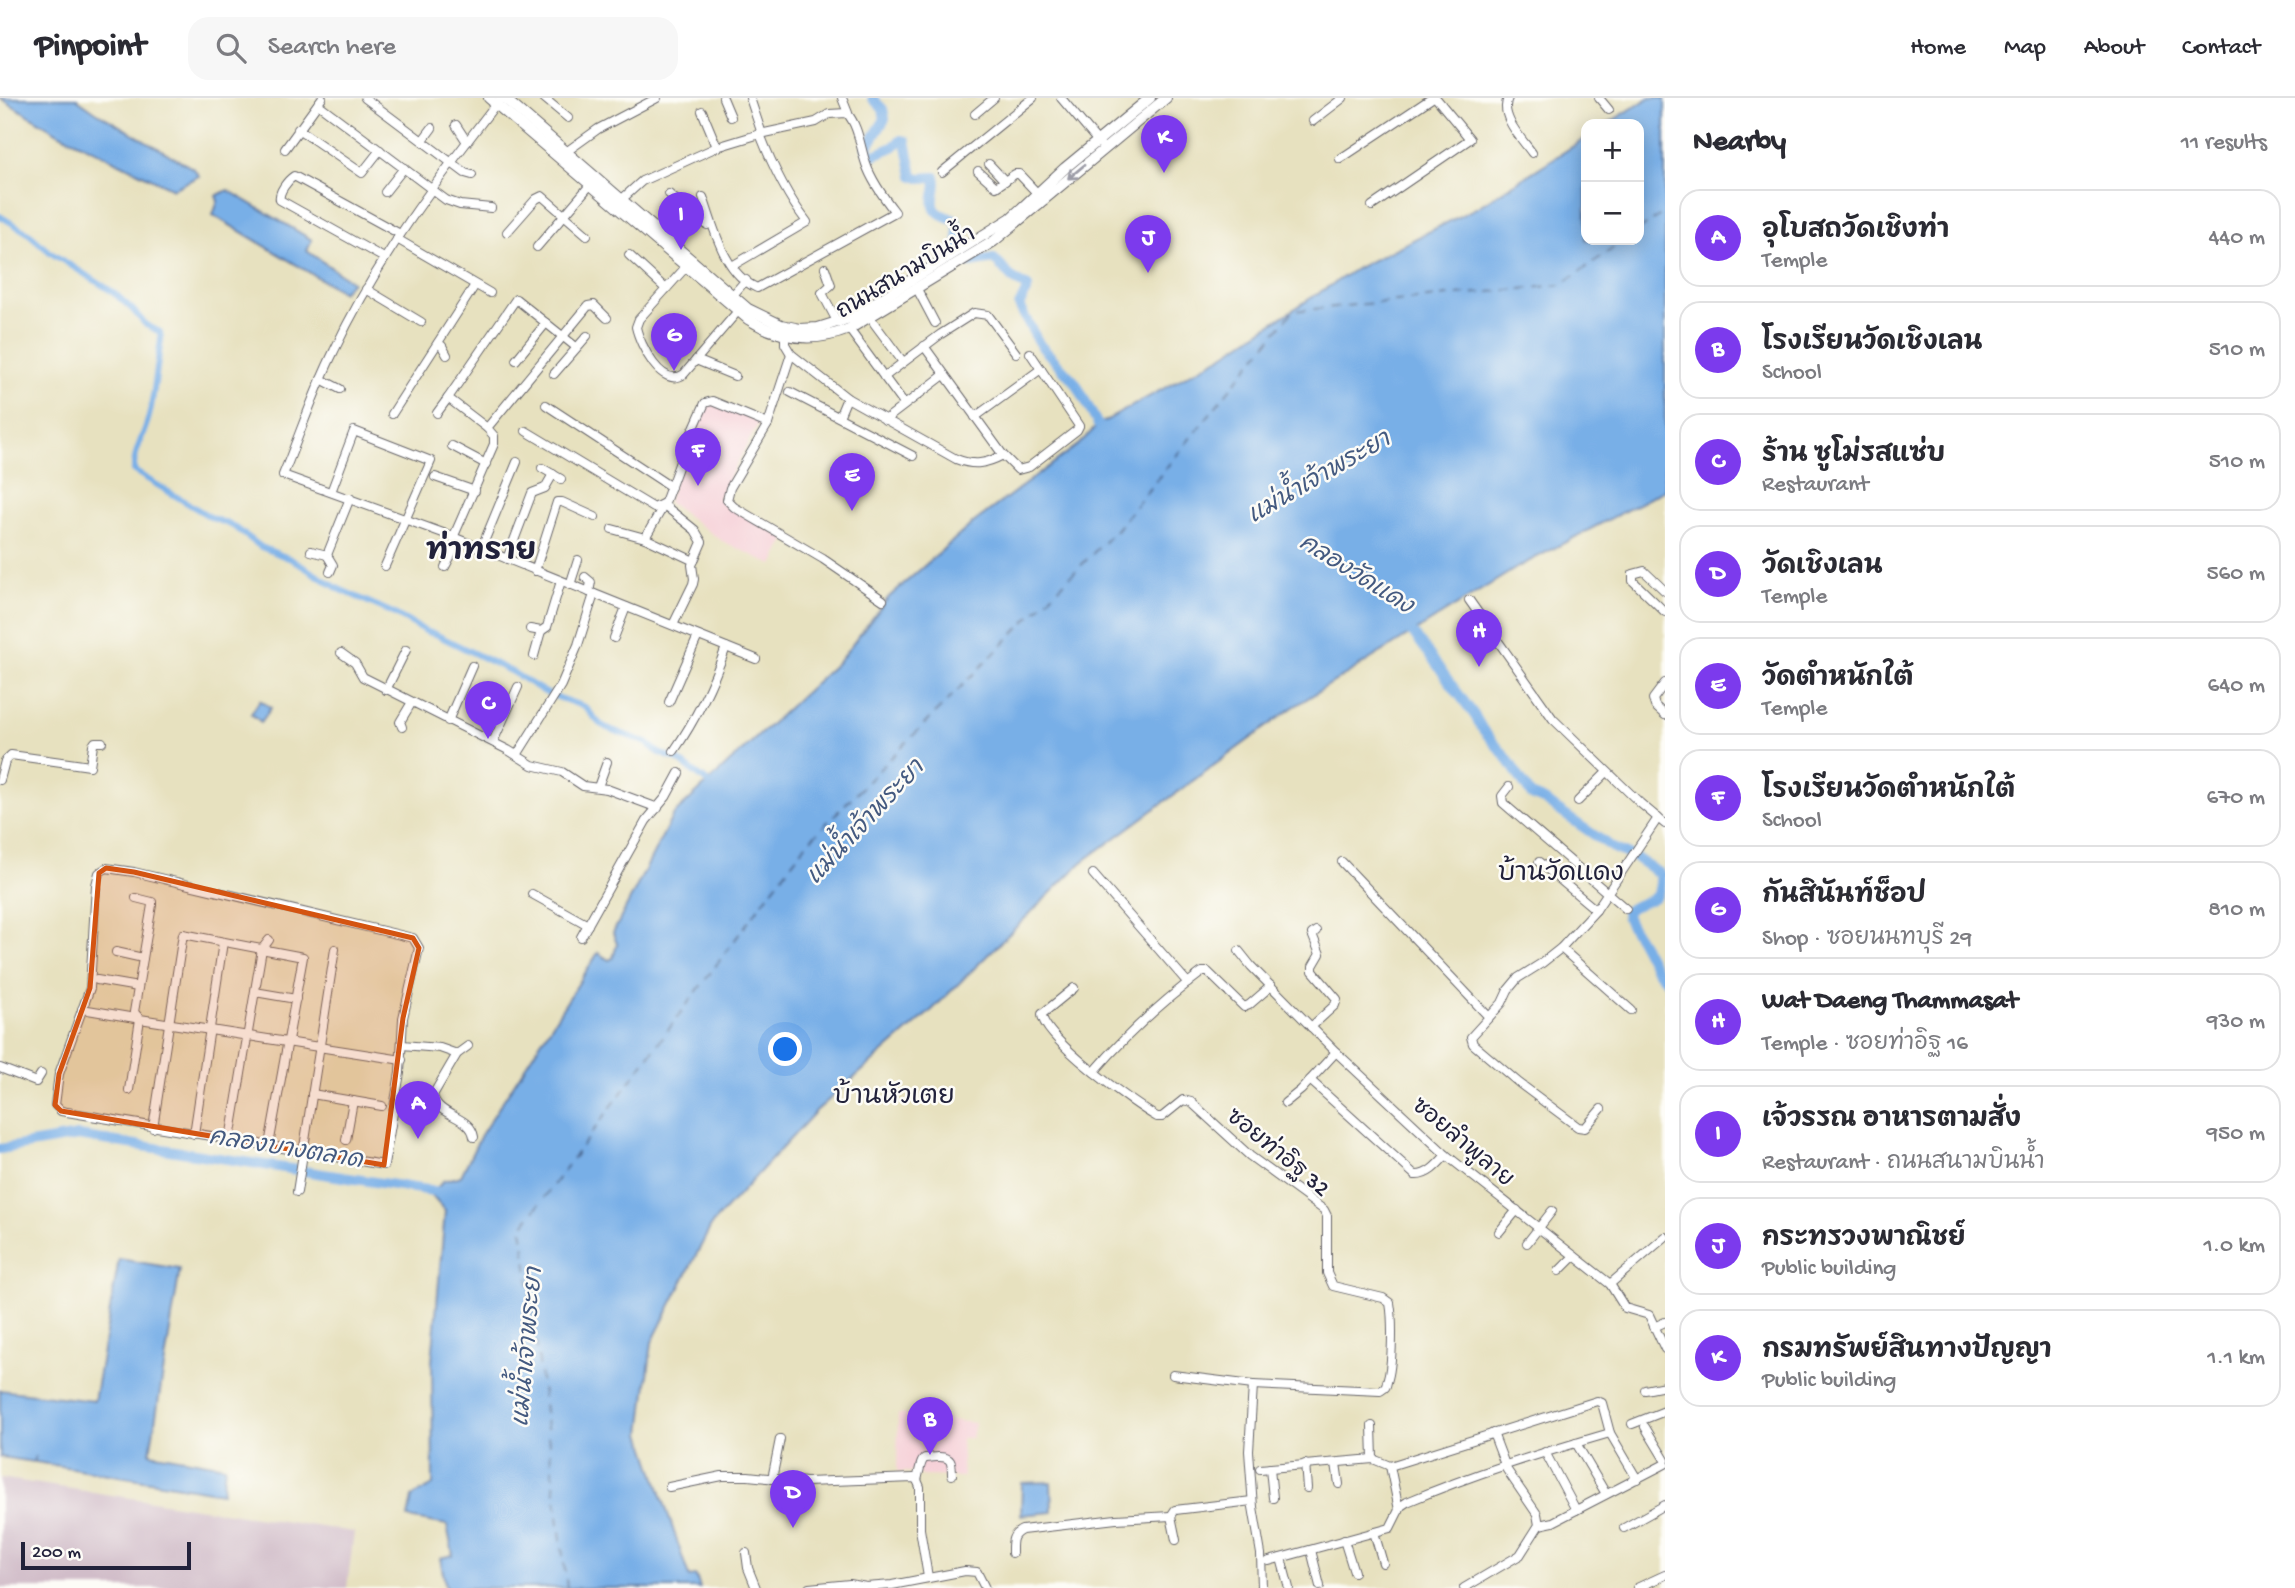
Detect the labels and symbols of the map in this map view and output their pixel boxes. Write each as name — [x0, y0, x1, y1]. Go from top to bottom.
pin: K — [1141, 115, 1187, 173]
one-way arrow — [1067, 164, 1085, 180]
pin: I — [658, 192, 704, 250]
street label: ถนนสนามบินน้ำ — [825, 211, 982, 326]
pin: J — [1125, 215, 1171, 273]
pin: G — [651, 313, 697, 371]
water label: แม่น้ำเจ้าพระยา — [1238, 416, 1398, 532]
pin: F — [675, 428, 721, 486]
pin: E — [829, 453, 875, 511]
water label: คลองวัดแดง — [1293, 527, 1420, 623]
district label: ท่าทราย — [426, 530, 536, 571]
pin: H — [1456, 609, 1502, 667]
pin: C — [465, 681, 511, 739]
water label: แม่น้ำเจ้าพระยา — [793, 746, 933, 892]
district label: บ้านวัดแดง — [1498, 855, 1624, 891]
your location — [768, 1032, 802, 1066]
district label: บ้านหัวเตย — [833, 1078, 955, 1114]
pin: A — [395, 1081, 441, 1139]
street label: ซอยลำพูลาย — [1405, 1089, 1522, 1195]
street label: ซอยท่าอิฐ 32 — [1220, 1100, 1337, 1203]
water label: คลองบางตลาด — [207, 1124, 366, 1177]
water label: แม่น้ำเจ้าพระยา — [497, 1264, 551, 1428]
pin: B — [907, 1397, 953, 1455]
pin: D — [770, 1470, 816, 1528]
scale bar — [21, 1539, 191, 1571]

